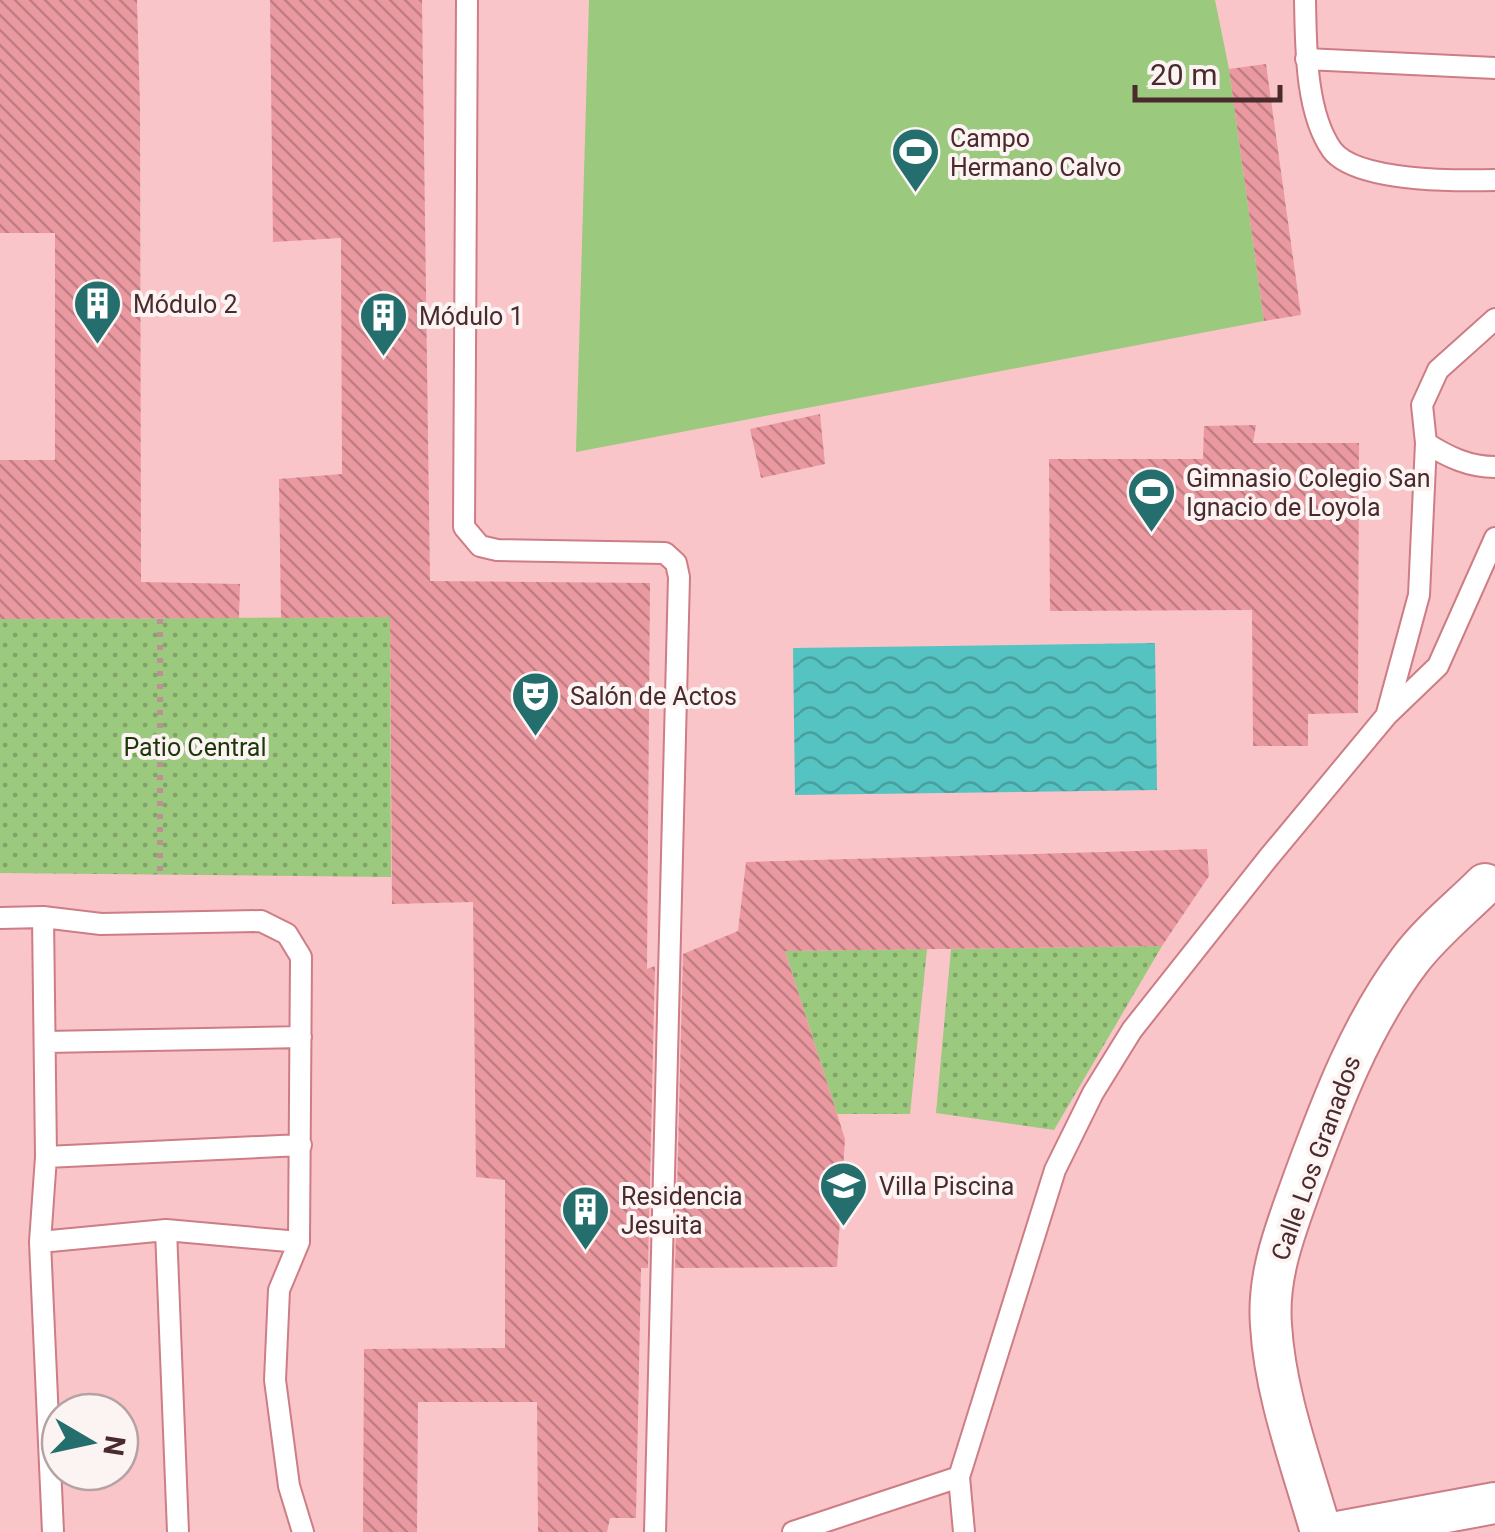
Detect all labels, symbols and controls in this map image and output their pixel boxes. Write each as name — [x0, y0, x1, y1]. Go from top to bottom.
scale bar — [1135, 40, 1280, 102]
text: 20 m — [1150, 57, 1217, 92]
place label: Campo Hermano Calvo — [950, 124, 1121, 182]
sports icon: Campo Hermano Calvo — [889, 126, 941, 194]
building icon: Módulo 2 — [72, 278, 124, 346]
place label: Módulo 2 — [133, 290, 238, 319]
building icon: Módulo 1 — [358, 290, 410, 358]
place label: Módulo 1 — [419, 302, 524, 331]
place label: Gimnasio Colegio San Ignacio de Loyola — [1186, 464, 1431, 522]
sports icon: Gimnasio Colegio San Ignacio de Loyola — [1125, 466, 1177, 534]
theatre icon: Salón de Actos — [509, 670, 561, 738]
place label: Salón de Actos — [570, 682, 737, 711]
park label: Patio Central — [123, 733, 267, 762]
street label: Calle Los Granados — [1266, 1052, 1366, 1264]
school or university icon: Villa Piscina — [818, 1160, 870, 1228]
place label: Villa Piscina — [879, 1172, 1014, 1201]
place label: Residencia Jesuita — [621, 1182, 743, 1240]
building icon: Residencia Jesuita — [560, 1184, 612, 1252]
north arrow — [40, 1392, 140, 1492]
text: N — [96, 1433, 132, 1458]

